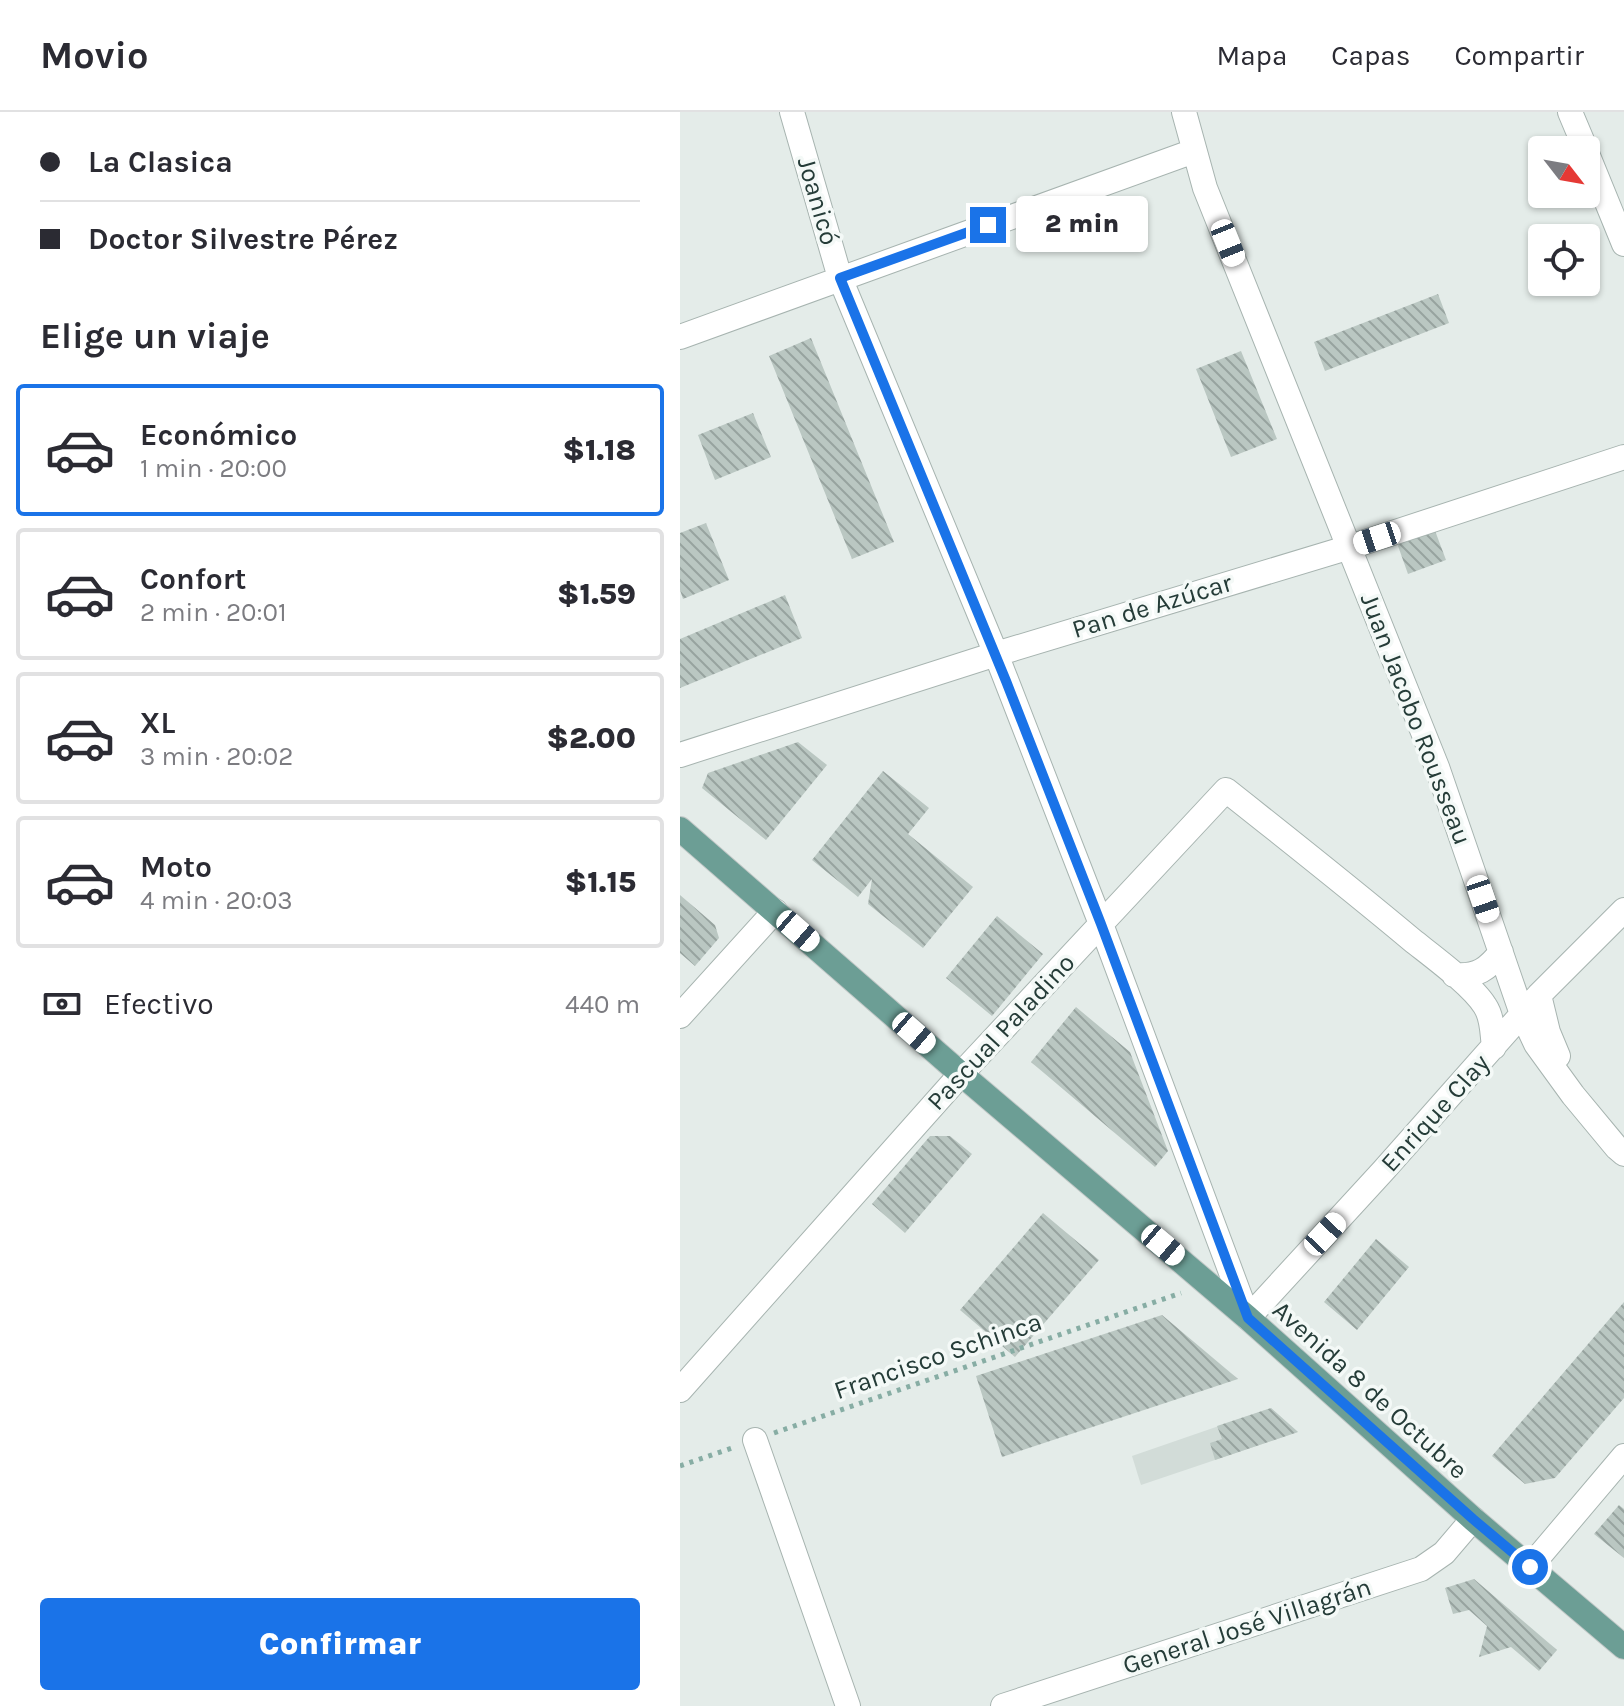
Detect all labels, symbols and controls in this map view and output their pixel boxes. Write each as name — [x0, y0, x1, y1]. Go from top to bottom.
text: Movio — [40, 33, 148, 78]
text: Mapa — [1216, 39, 1287, 72]
text: Capas — [1331, 39, 1410, 72]
text: Compartir — [1454, 39, 1584, 72]
north arrow — [1528, 136, 1600, 208]
map controls — [1528, 136, 1600, 296]
text: La Clasica — [88, 144, 233, 180]
street label: Joanicó — [791, 153, 845, 249]
callout: 2 min — [1016, 197, 1148, 253]
route end — [970, 207, 1006, 243]
text: 2 min — [1045, 208, 1119, 239]
car — [1208, 216, 1248, 270]
text: Doctor Silvestre Pérez — [88, 221, 398, 257]
button: locate — [1528, 224, 1600, 296]
text: Elige un viaje — [40, 315, 270, 357]
icon: car — [44, 414, 116, 486]
text: Económico — [140, 417, 297, 453]
text: $1.18 — [562, 432, 636, 468]
text: 1 min · 20:00 — [140, 453, 287, 484]
car — [1350, 519, 1404, 557]
icon: car — [44, 558, 116, 630]
text: Confort — [140, 561, 246, 597]
street label: Pan de Azúcar — [1068, 567, 1236, 645]
text: $1.59 — [557, 576, 636, 612]
street label: Juan Jacobo Rousseau — [1354, 589, 1478, 849]
text: 2 min · 20:01 — [140, 597, 287, 628]
icon: car — [44, 702, 116, 774]
text: XL — [140, 705, 175, 741]
text: $2.00 — [547, 720, 636, 756]
text: 3 min · 20:02 — [140, 741, 293, 772]
icon: car — [44, 846, 116, 918]
text: Moto — [140, 849, 212, 885]
text: $1.15 — [565, 864, 636, 900]
car — [1464, 872, 1502, 926]
text: 4 min · 20:03 — [140, 885, 293, 916]
car — [772, 906, 824, 956]
street label: Pascual Paladino — [921, 947, 1081, 1117]
icon: cash — [40, 982, 84, 1026]
text: Efectivo — [104, 986, 214, 1022]
text: 440 m — [565, 989, 640, 1020]
car — [888, 1008, 940, 1058]
street label: Enrique Clay — [1374, 1048, 1496, 1178]
car — [1300, 1208, 1350, 1260]
car — [1137, 1220, 1189, 1270]
street label: Avenida 8 de Octubre — [1266, 1294, 1474, 1486]
street label: Francisco Schinca — [830, 1306, 1046, 1406]
route start — [1512, 1549, 1548, 1585]
street label: General José Villagrán — [1119, 1571, 1375, 1681]
button: Confirmar — [40, 1598, 640, 1690]

